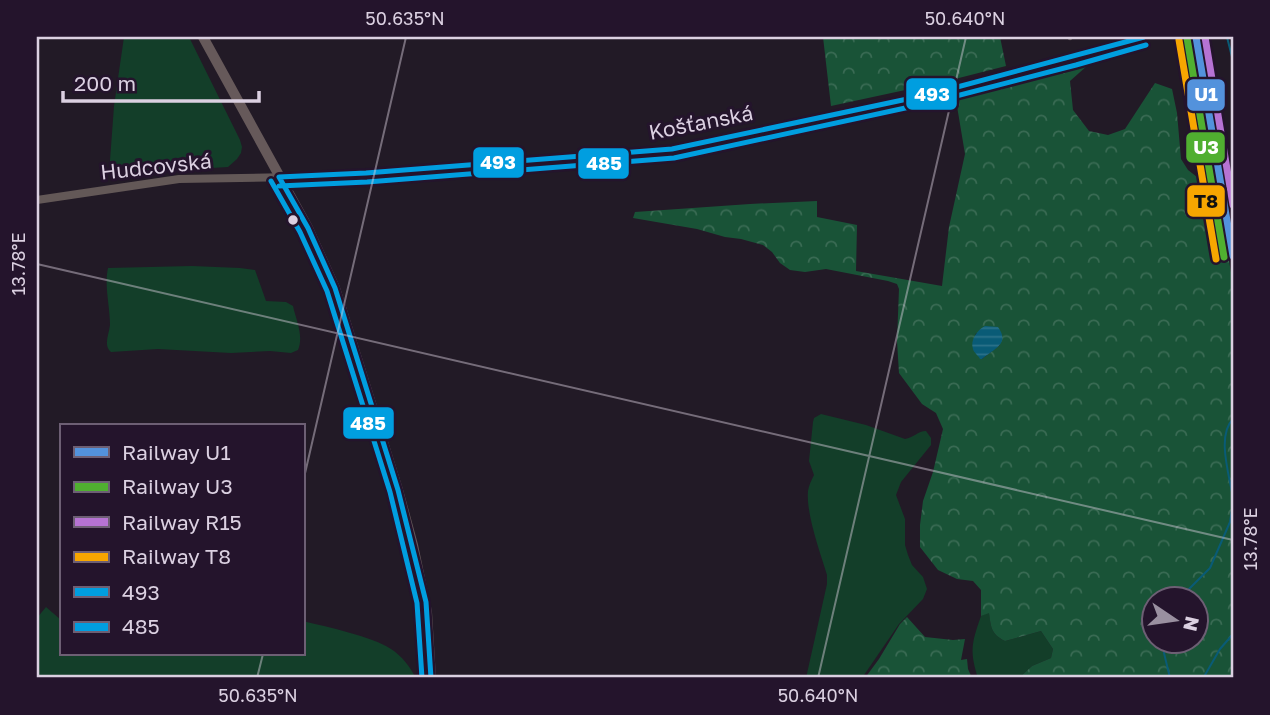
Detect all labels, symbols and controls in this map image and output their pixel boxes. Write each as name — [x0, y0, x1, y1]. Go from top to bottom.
text: 50.635°N — [365, 7, 445, 29]
text: 50.640°N — [925, 7, 1005, 29]
scale bar — [63, 60, 259, 104]
text: 200 m — [74, 70, 136, 96]
line badge: 493 — [905, 77, 958, 111]
line badge: U1 — [1186, 78, 1226, 112]
text: 493 — [914, 82, 950, 105]
text: U1 — [1194, 82, 1218, 105]
street label: Košťanská — [646, 99, 755, 145]
line badge: U3 — [1185, 131, 1226, 164]
text: U3 — [1193, 135, 1219, 158]
line badge: 493 — [472, 146, 525, 179]
street label: Hudcovská — [99, 147, 213, 185]
line badge: 485 — [577, 147, 630, 180]
text: 493 — [480, 150, 516, 173]
text: 485 — [586, 151, 622, 174]
line badge: T8 — [1186, 184, 1226, 218]
text: T8 — [1194, 189, 1218, 212]
unlabelled marker — [286, 213, 300, 227]
text: 13.78°E — [7, 232, 29, 296]
line badge: 485 — [342, 406, 395, 440]
text: 485 — [350, 411, 386, 434]
legend — [60, 424, 304, 656]
text: Railway U1 — [122, 439, 231, 465]
text: Railway U3 — [122, 473, 233, 499]
text: 13.78°E — [1239, 507, 1261, 571]
text: Railway R15 — [122, 509, 242, 535]
text: Railway T8 — [122, 543, 231, 569]
text: 493 — [122, 579, 160, 605]
north arrow — [1140, 586, 1210, 656]
text: 485 — [122, 613, 160, 639]
text: N — [1179, 614, 1205, 634]
text: 50.635°N — [218, 684, 298, 706]
text: 50.640°N — [778, 684, 858, 706]

